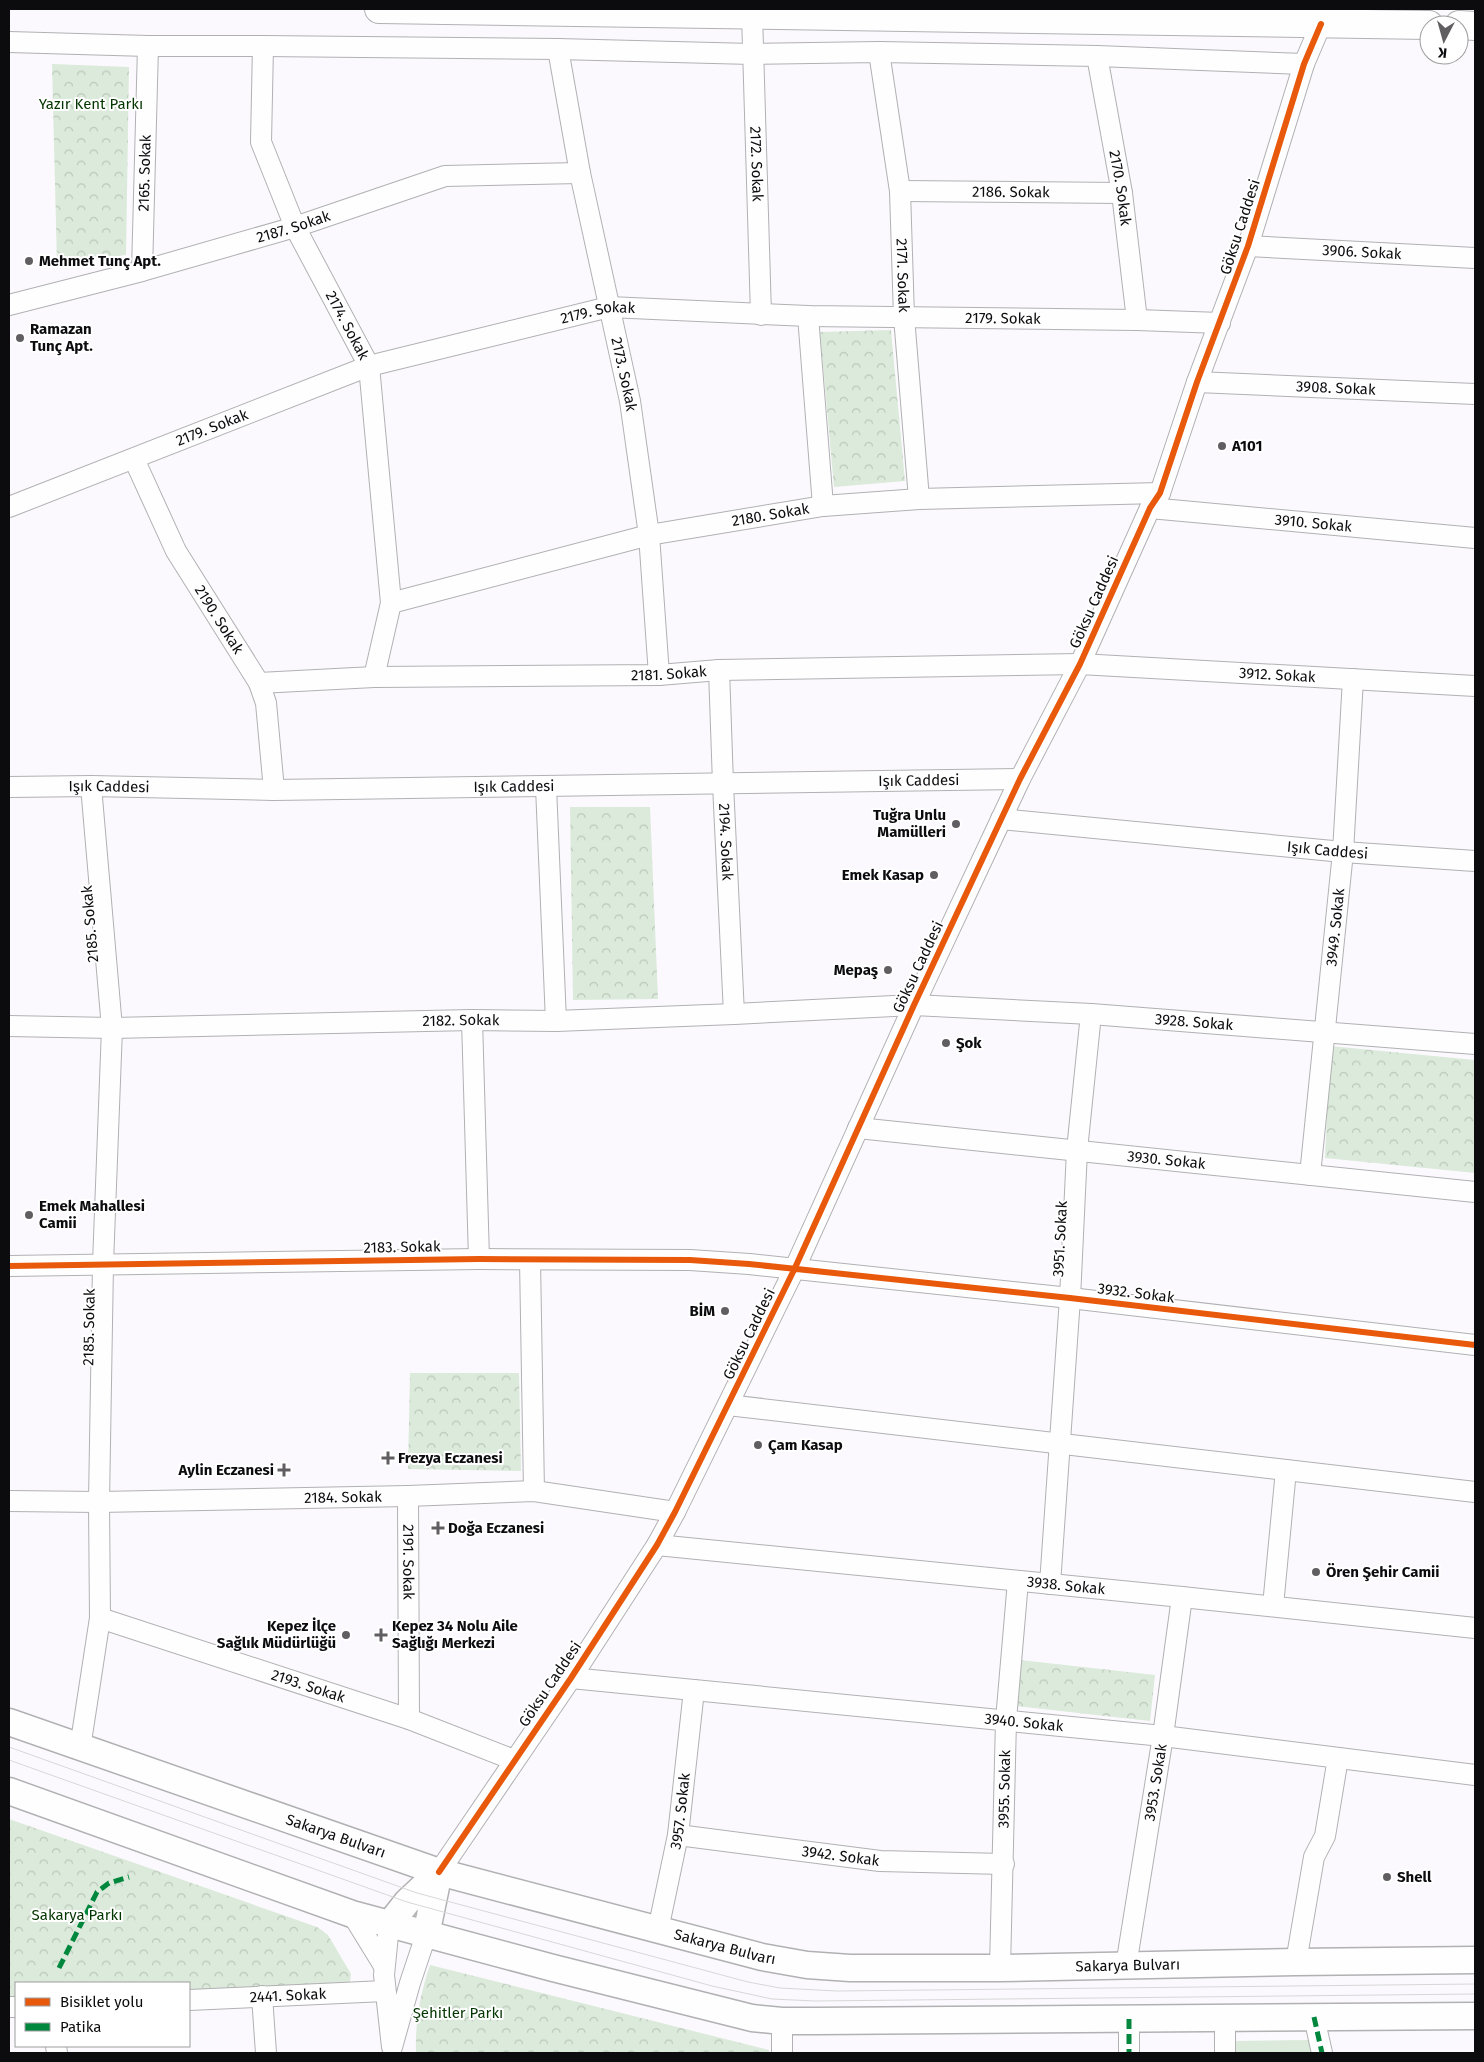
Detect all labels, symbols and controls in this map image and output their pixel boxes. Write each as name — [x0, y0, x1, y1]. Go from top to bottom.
north arrow — [1419, 15, 1469, 65]
text: K — [1436, 43, 1448, 61]
park label: Yazır Kent Parkı — [39, 95, 143, 113]
street label: 2172. Sokak — [746, 126, 767, 202]
street label: 2165. Sokak — [135, 134, 155, 212]
street label: 2170. Sokak — [1105, 149, 1135, 227]
street label: Göksu Caddesi — [1216, 177, 1264, 277]
street label: 2186. Sokak — [972, 183, 1050, 201]
street label: 2187. Sokak — [254, 207, 333, 247]
street label: 2171. Sokak — [893, 238, 913, 313]
street label: 3906. Sokak — [1322, 241, 1402, 263]
place label: Mehmet Tunç Apt. — [39, 252, 161, 271]
marker: Mehmet Tunç Apt. — [23, 255, 35, 267]
street label: 2174. Sokak — [322, 288, 373, 363]
street label: 2179. Sokak — [559, 298, 636, 328]
street label: 2179. Sokak — [965, 309, 1041, 328]
place label: Ramazan Tunç Apt. — [30, 320, 93, 356]
marker: Ramazan Tunç Apt. — [14, 332, 26, 344]
street label: 2173. Sokak — [607, 336, 640, 413]
street label: 3908. Sokak — [1296, 377, 1376, 399]
street label: 2179. Sokak — [173, 405, 251, 450]
place label: A101 — [1231, 437, 1262, 455]
marker: A101 — [1216, 440, 1228, 452]
street label: 2180. Sokak — [731, 499, 811, 530]
street label: 3910. Sokak — [1274, 511, 1353, 536]
street label: Göksu Caddesi — [1066, 553, 1122, 651]
street label: 2190. Sokak — [191, 582, 248, 657]
street label: 2181. Sokak — [631, 662, 708, 684]
street label: 3912. Sokak — [1238, 664, 1316, 686]
street label: Işık Caddesi — [878, 771, 960, 790]
street label: Işık Caddesi — [68, 777, 150, 796]
street label: Işık Caddesi — [473, 777, 555, 796]
street label: 2194. Sokak — [715, 803, 737, 881]
place label: Tuğra Unlu Mamülleri — [873, 806, 946, 841]
marker: Tuğra Unlu Mamülleri — [950, 818, 962, 830]
street label: Işık Caddesi — [1286, 838, 1369, 863]
place label: Emek Kasap — [842, 866, 924, 884]
marker: Emek Kasap — [928, 869, 940, 881]
street label: 2185. Sokak — [78, 884, 102, 963]
street label: 3949. Sokak — [1322, 887, 1348, 967]
street label: Göksu Caddesi — [889, 918, 947, 1016]
place label: Mepaş — [834, 961, 878, 980]
marker: Mepaş — [882, 964, 894, 976]
street label: 3928. Sokak — [1154, 1010, 1234, 1034]
street label: 2182. Sokak — [422, 1011, 500, 1030]
place label: Şok — [956, 1034, 982, 1053]
marker: Şok — [940, 1037, 952, 1049]
street label: 3930. Sokak — [1126, 1147, 1207, 1173]
place label: Emek Mahallesi Camii — [39, 1197, 145, 1232]
street label: 3951. Sokak — [1049, 1200, 1071, 1278]
marker: Emek Mahallesi Camii — [23, 1209, 35, 1221]
street label: 2183. Sokak — [363, 1237, 441, 1257]
street label: 3932. Sokak — [1096, 1279, 1176, 1307]
street label: Göksu Caddesi — [719, 1285, 779, 1383]
street label: 2185. Sokak — [79, 1288, 99, 1366]
place label: BİM — [690, 1302, 715, 1320]
marker: BİM — [719, 1305, 731, 1317]
place label: Çam Kasap — [768, 1436, 843, 1455]
marker: Çam Kasap — [752, 1439, 764, 1451]
place label: Frezya Eczanesi — [398, 1449, 503, 1467]
marker: Frezya Eczanesi — [382, 1452, 394, 1464]
place label: Aylin Eczanesi — [177, 1461, 274, 1479]
marker: Aylin Eczanesi — [278, 1464, 290, 1476]
street label: 2184. Sokak — [304, 1488, 382, 1507]
place label: Doğa Eczanesi — [448, 1519, 544, 1537]
marker: Doğa Eczanesi — [432, 1522, 444, 1534]
street label: 2191. Sokak — [399, 1524, 417, 1600]
place label: Ören Şehir Camii — [1326, 1563, 1440, 1582]
marker: Ören Şehir Camii — [1310, 1566, 1322, 1578]
street label: 3938. Sokak — [1026, 1573, 1106, 1598]
place label: Kepez İlçe Sağlık Müdürlüğü — [217, 1617, 336, 1652]
place label: Kepez 34 Nolu Aile Sağlığı Merkezi — [392, 1617, 518, 1652]
marker: Kepez 34 Nolu Aile Sağlığı Merkezi — [374, 1628, 388, 1642]
marker: Kepez İlçe Sağlık Müdürlüğü — [340, 1629, 352, 1641]
street label: Göksu Caddesi — [515, 1638, 585, 1730]
street label: 2193. Sokak — [269, 1666, 348, 1707]
street label: 3940. Sokak — [984, 1710, 1064, 1735]
street label: 3953. Sokak — [1140, 1742, 1171, 1822]
street label: 3955. Sokak — [994, 1750, 1014, 1828]
street label: 3957. Sokak — [666, 1772, 694, 1851]
street label: Sakarya Bulvarı — [283, 1810, 388, 1862]
street label: 3942. Sokak — [801, 1842, 881, 1870]
place label: Shell — [1397, 1868, 1432, 1886]
marker: Shell — [1381, 1871, 1393, 1883]
park label: Sakarya Parkı — [32, 1906, 122, 1924]
street label: Sakarya Bulvarı — [672, 1925, 777, 1968]
street label: Sakarya Bulvarı — [1075, 1955, 1180, 1975]
legend — [15, 1982, 190, 2047]
street label: 2441. Sokak — [249, 1985, 327, 2006]
text: Bisiklet yolu — [60, 1993, 143, 2011]
park label: Şehitler Parkı — [413, 2004, 503, 2022]
text: Patika — [60, 2018, 101, 2036]

